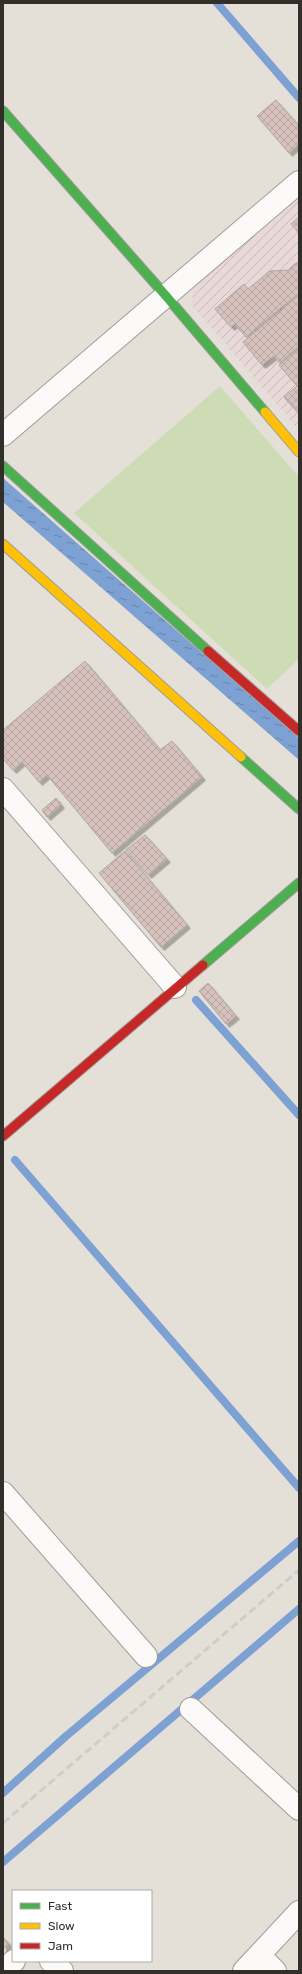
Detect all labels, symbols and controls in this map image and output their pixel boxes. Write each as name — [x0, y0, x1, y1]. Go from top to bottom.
legend — [12, 1890, 152, 1962]
text: Fast — [48, 1899, 72, 1913]
text: Slow — [48, 1919, 75, 1933]
text: Jam — [48, 1939, 73, 1953]

